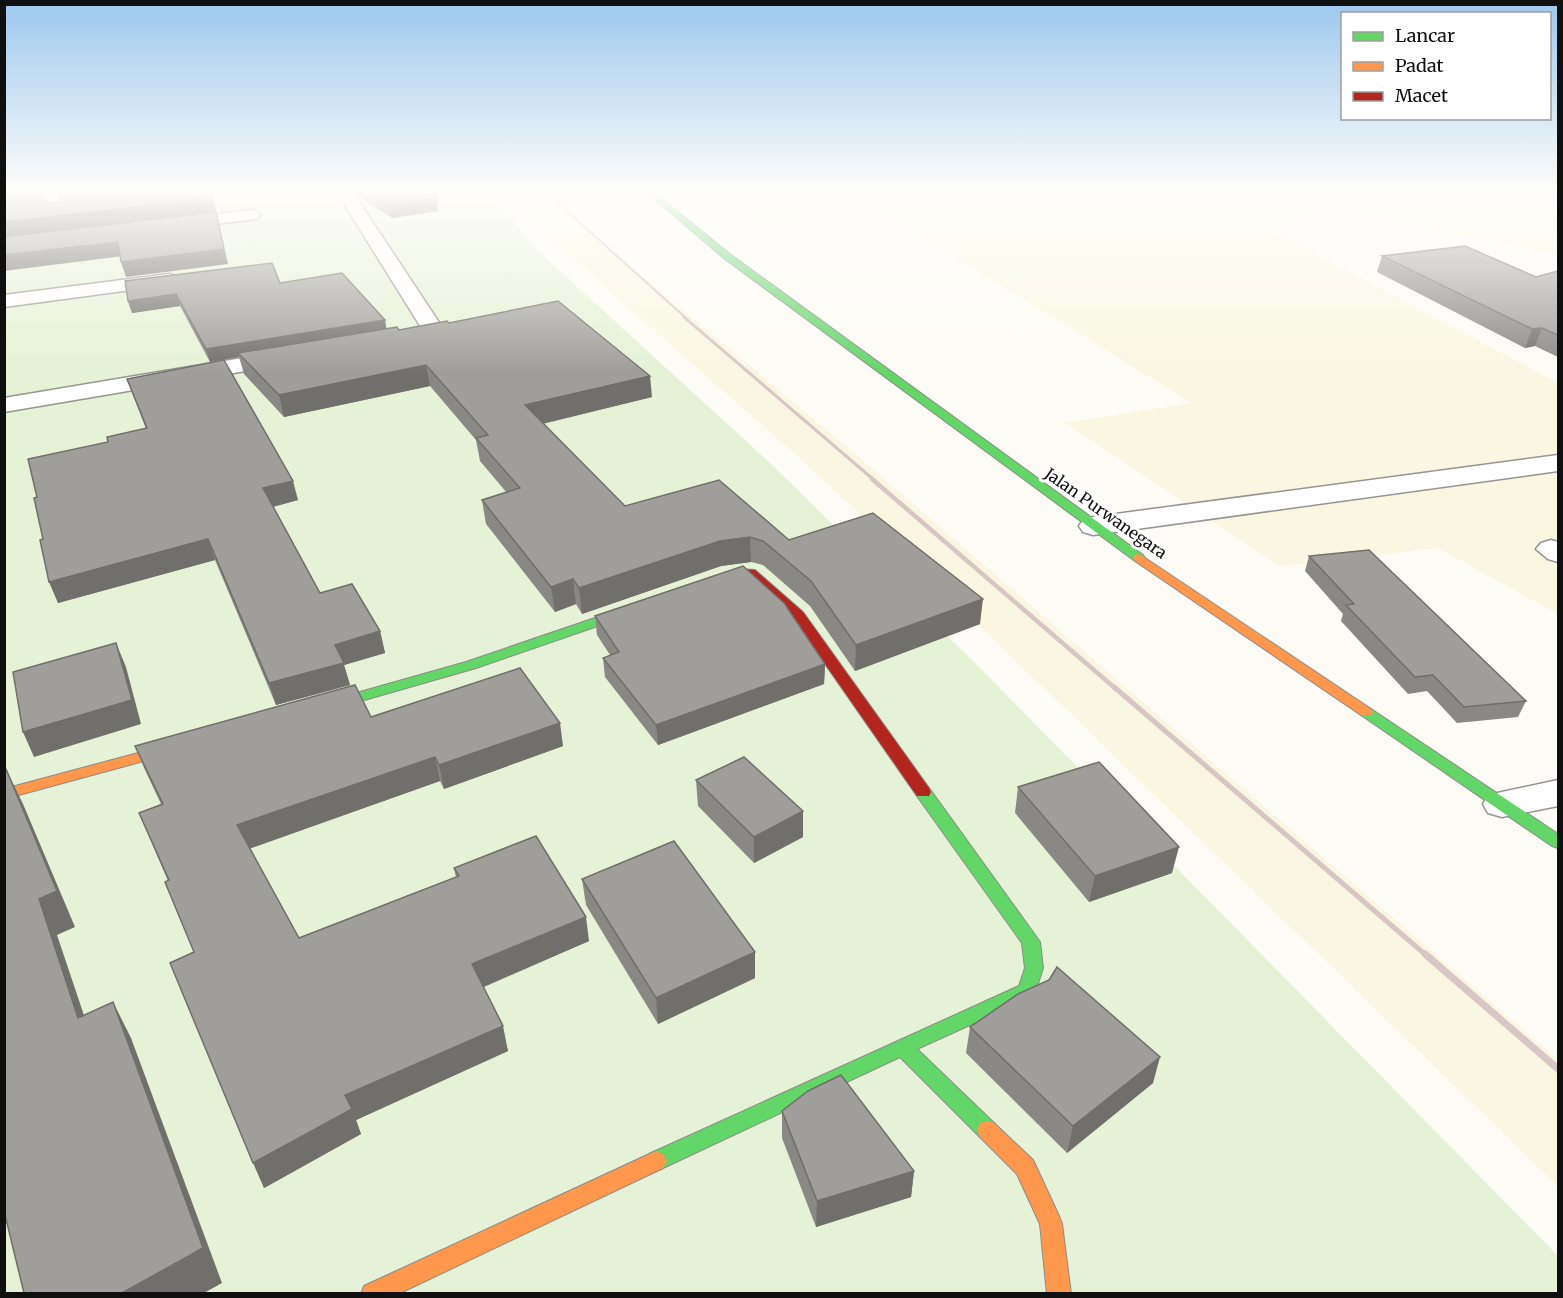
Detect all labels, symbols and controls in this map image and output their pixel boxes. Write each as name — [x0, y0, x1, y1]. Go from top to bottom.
legend — [1341, 12, 1551, 120]
text: Lancar — [1395, 24, 1455, 47]
text: Padat — [1395, 54, 1444, 77]
text: Macet — [1395, 84, 1448, 107]
street label: Jalan Purwanegara — [1040, 463, 1171, 563]

